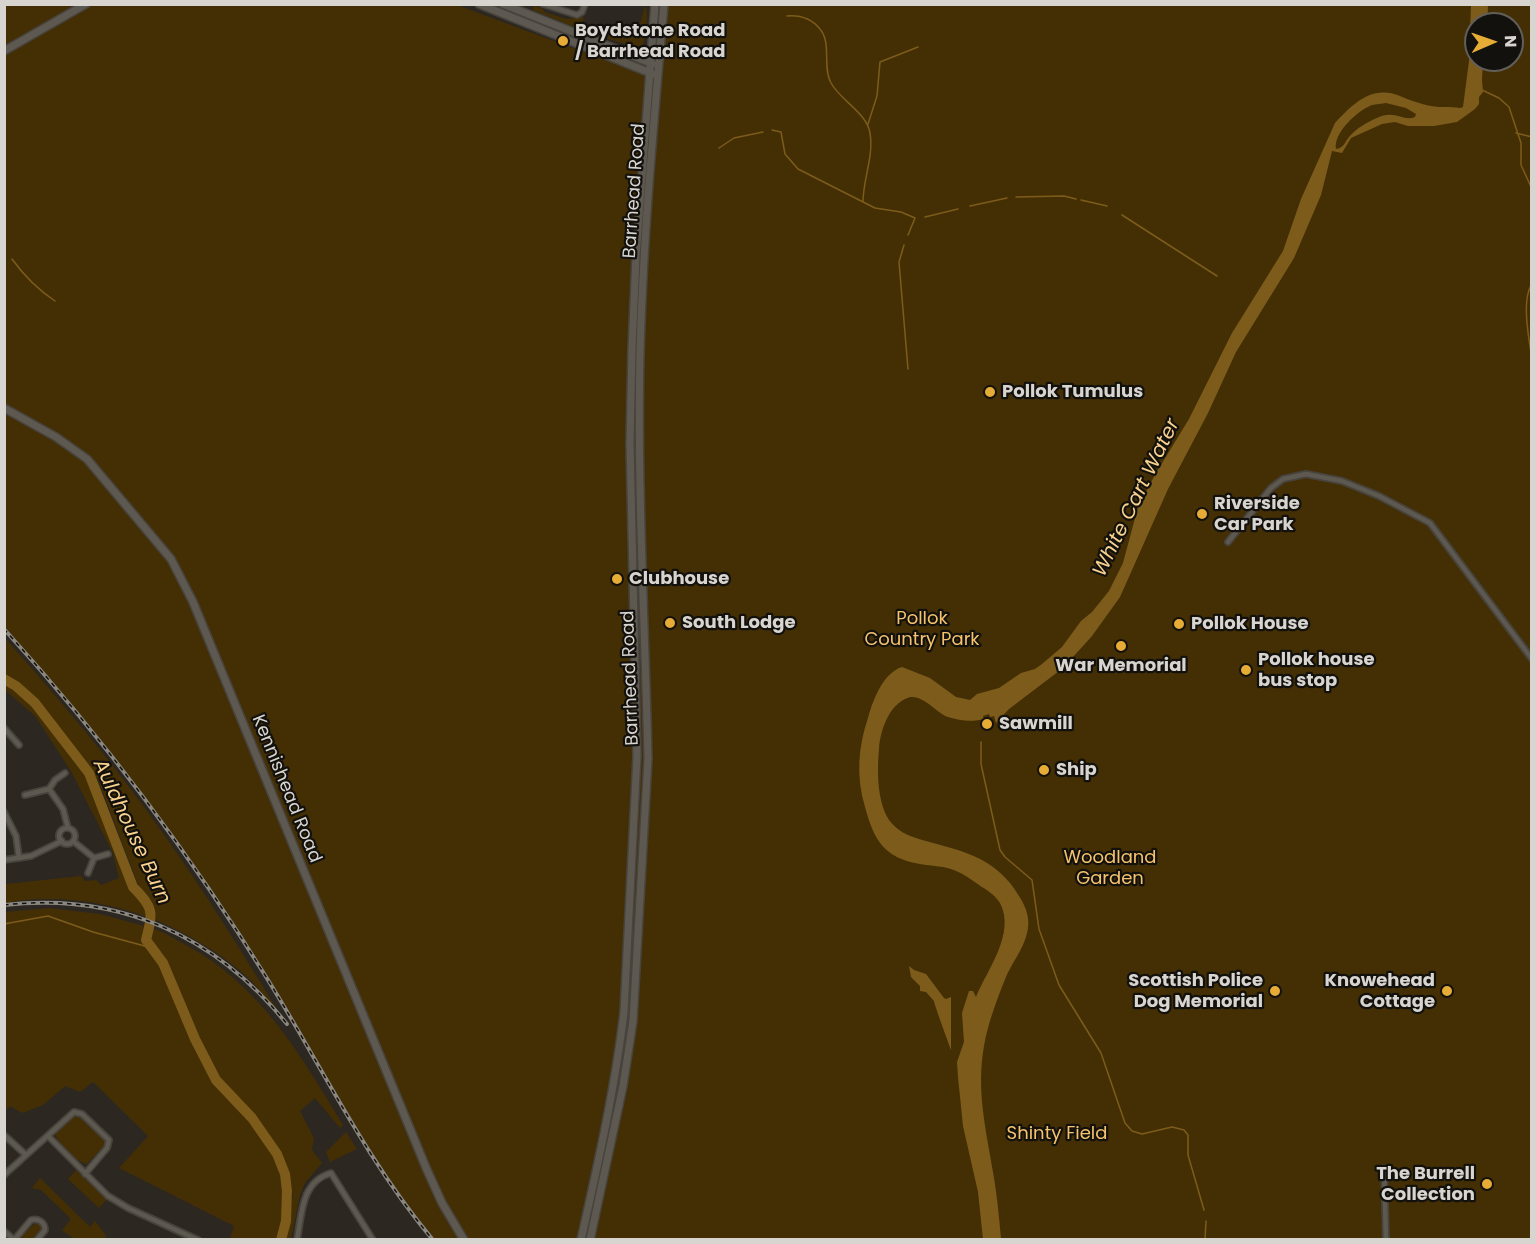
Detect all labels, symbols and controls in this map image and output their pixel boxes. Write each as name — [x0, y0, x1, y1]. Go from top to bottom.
north arrow — [1464, 12, 1524, 72]
place label: Boydstone Road / Barrhead Road — [575, 20, 726, 63]
marker: Boydstone Road / Barrhead Road — [556, 34, 570, 48]
text: N — [1499, 35, 1522, 48]
street label: Barrhead Road — [620, 123, 650, 259]
place label: Pollok Tumulus — [1002, 381, 1143, 403]
marker: Pollok Tumulus — [983, 385, 997, 399]
water label: White Cart Water — [1088, 415, 1186, 581]
place label: Riverside Car Park — [1214, 493, 1300, 536]
marker: Riverside Car Park — [1195, 507, 1209, 521]
place label: Clubhouse — [629, 568, 729, 590]
marker: Clubhouse — [610, 572, 624, 586]
park label: Pollok Country Park — [864, 608, 980, 650]
street label: Barrhead Road — [618, 610, 644, 746]
place label: South Lodge — [682, 612, 796, 634]
place label: Pollok House — [1191, 613, 1309, 635]
marker: South Lodge — [663, 616, 677, 630]
marker: Pollok House — [1172, 617, 1186, 631]
marker: War Memorial — [1114, 639, 1128, 653]
place label: Pollok house bus stop — [1258, 649, 1375, 692]
place label: War Memorial — [1055, 655, 1187, 677]
marker: Pollok house bus stop — [1239, 663, 1253, 677]
street label: Kennishead Road — [246, 712, 326, 866]
place label: Sawmill — [999, 713, 1073, 735]
marker: Sawmill — [980, 717, 994, 731]
water label: Auldhouse Burn — [87, 756, 175, 908]
place label: Ship — [1056, 759, 1097, 781]
marker: Ship — [1037, 763, 1051, 777]
park label: Woodland Garden — [1063, 847, 1157, 890]
place label: Scottish Police Dog Memorial — [1128, 970, 1263, 1012]
place label: Knowehead Cottage — [1325, 970, 1435, 1012]
marker: Scottish Police Dog Memorial — [1268, 984, 1282, 998]
marker: Knowehead Cottage — [1440, 984, 1454, 998]
park label: Shinty Field — [1007, 1123, 1107, 1145]
place label: The Burrell Collection — [1376, 1163, 1475, 1206]
marker: The Burrell Collection — [1480, 1177, 1494, 1191]

